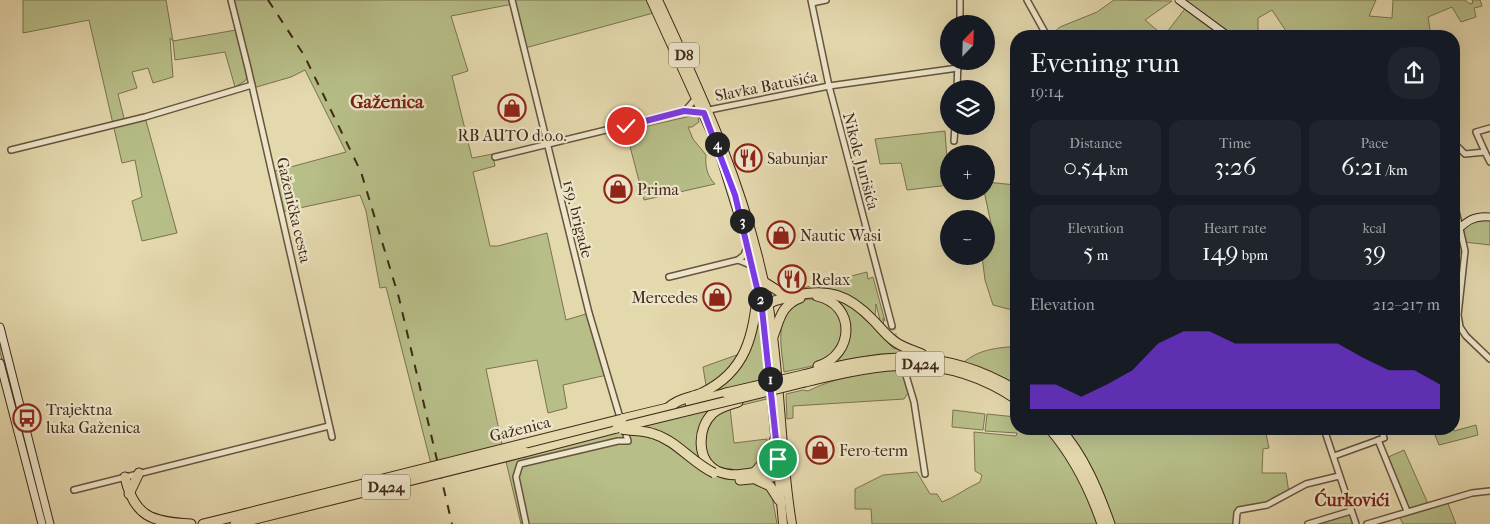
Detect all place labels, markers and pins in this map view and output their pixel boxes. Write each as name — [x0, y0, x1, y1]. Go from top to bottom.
shop icon: RB AUTO d.o.o. — [497, 93, 527, 123]
pin — [605, 105, 647, 147]
place label: RB AUTO d.o.o. — [457, 126, 567, 145]
pin: 4 — [704, 132, 730, 156]
restaurant icon: Sabunjar — [733, 143, 763, 173]
place label: Sabunjar — [767, 149, 828, 168]
shop icon: Prima — [603, 174, 633, 204]
place label: Prima — [637, 180, 679, 199]
pin: 3 — [730, 208, 754, 234]
shop icon: Nautic Wasi — [766, 220, 796, 250]
place label: Nautic Wasi — [800, 226, 882, 245]
restaurant icon: Relax — [777, 264, 807, 294]
place label: Relax — [811, 270, 851, 289]
shop icon: Mercedes — [702, 282, 732, 312]
pin: 2 — [748, 286, 772, 312]
place label: Mercedes — [631, 288, 698, 307]
pin: 1 — [758, 366, 782, 392]
place label: Trajektna luka Gaženica — [45, 400, 141, 437]
bus stop icon: Trajektna luka Gaženica — [12, 403, 42, 433]
shop icon: Fero-term — [805, 435, 835, 465]
pin — [757, 438, 799, 480]
place label: Fero-term — [839, 441, 909, 460]

